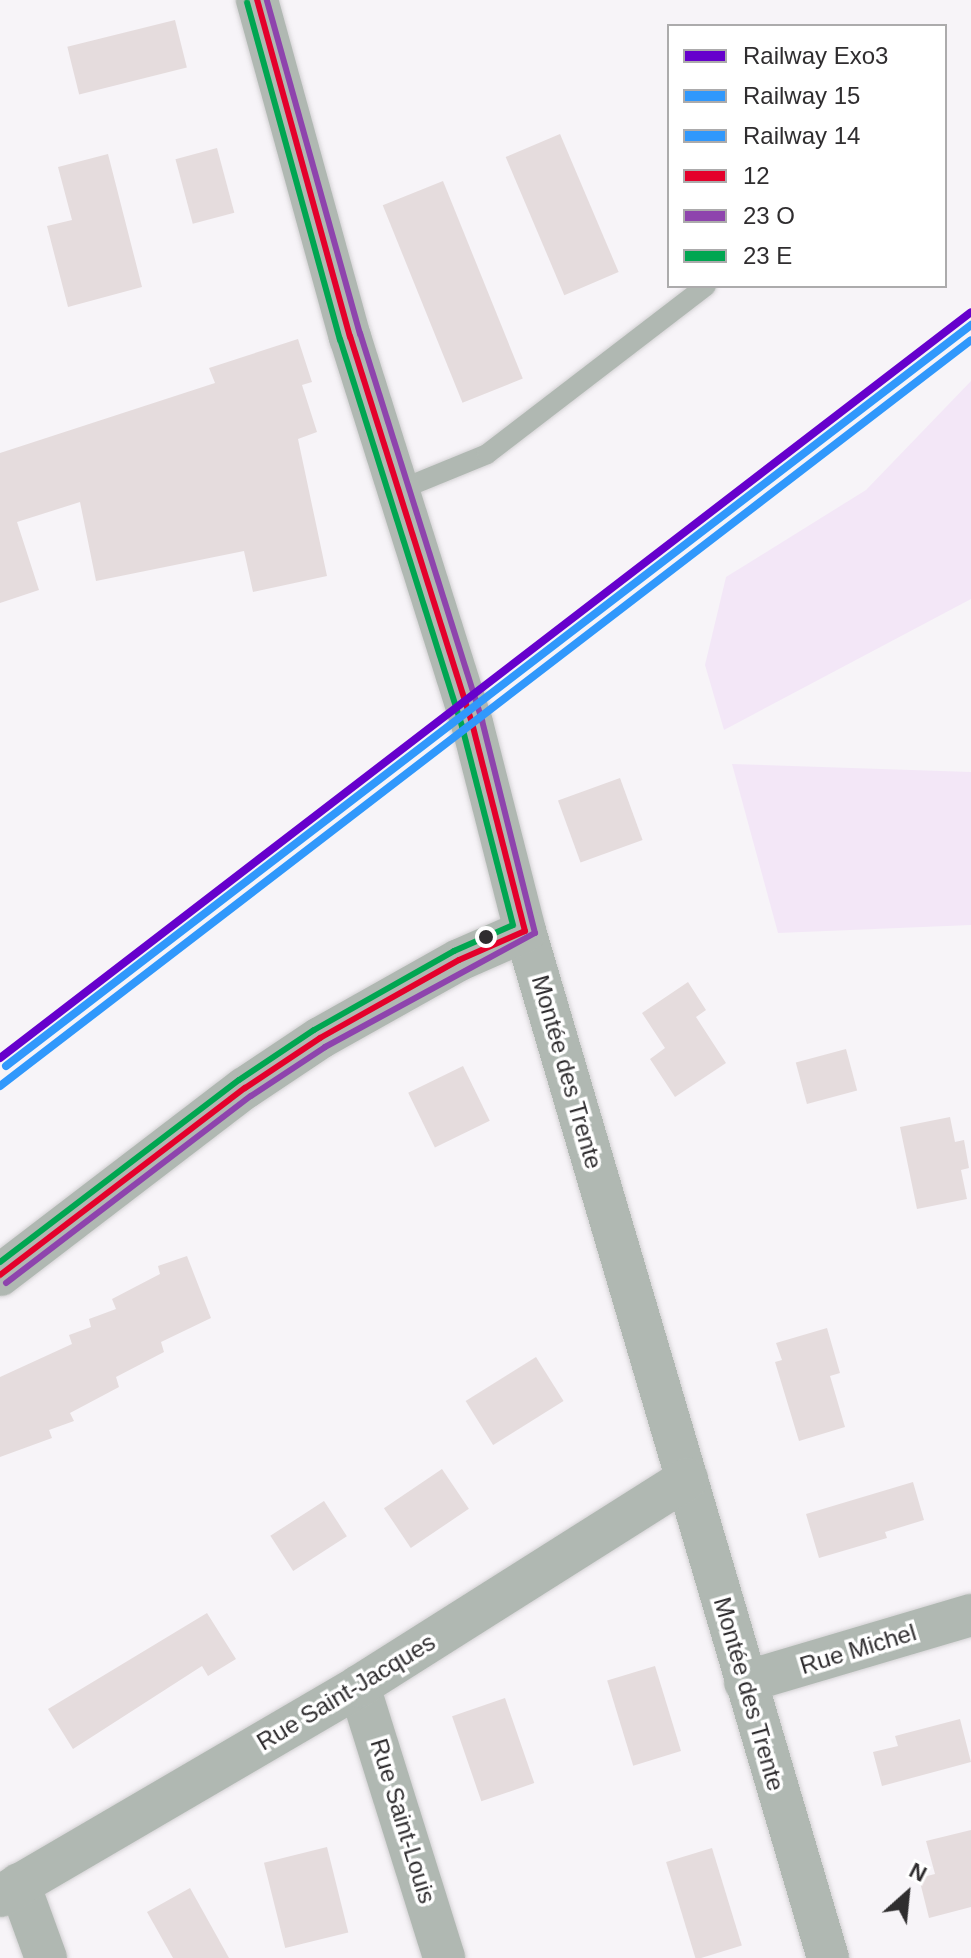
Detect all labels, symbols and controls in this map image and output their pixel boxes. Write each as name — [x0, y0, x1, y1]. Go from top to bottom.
legend — [667, 24, 947, 288]
text: Railway Exo3 — [743, 42, 888, 69]
text: Railway 15 — [743, 82, 860, 109]
text: Railway 14 — [743, 122, 860, 149]
text: 12 — [743, 162, 770, 189]
text: 23 O — [743, 202, 795, 229]
text: 23 E — [743, 242, 792, 269]
unlabelled marker — [478, 929, 494, 945]
street label: Montée des Trente — [526, 972, 608, 1172]
street label: Montée des Trente — [708, 1594, 790, 1794]
street label: Rue Michel — [796, 1618, 920, 1680]
street label: Rue Saint-Jacques — [252, 1627, 440, 1757]
street label: Rue Saint-Louis — [364, 1735, 442, 1907]
north arrow — [867, 1854, 947, 1934]
text: N — [905, 1857, 931, 1887]

